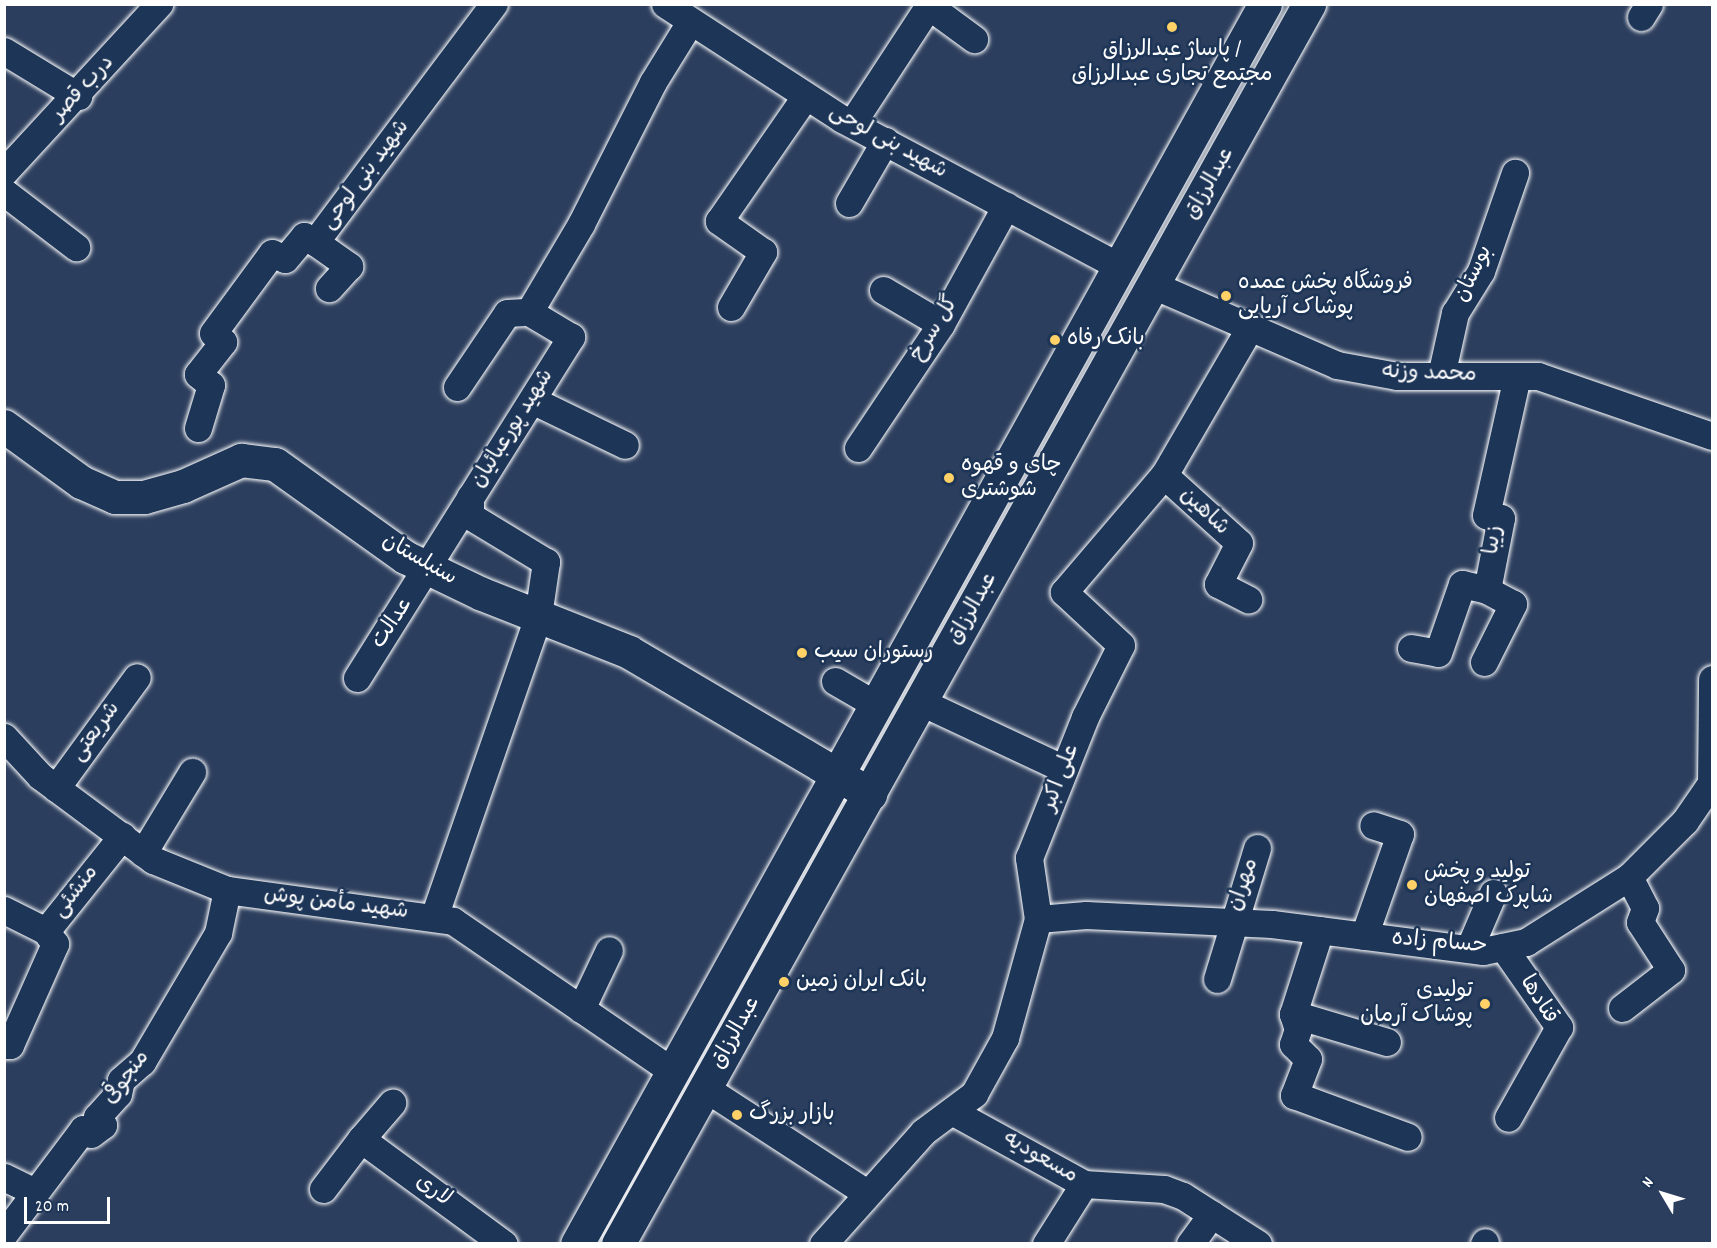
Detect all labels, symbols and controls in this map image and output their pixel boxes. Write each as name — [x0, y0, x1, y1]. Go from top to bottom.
marker: پاساژ عبدالرزاق / مجتمع تجاری عبدالرزاق — [1165, 20, 1179, 34]
place label: پاساژ عبدالرزاق / مجتمع تجاری عبدالرزاق — [1072, 37, 1272, 88]
street label: درب قصر — [46, 50, 120, 128]
street label: شهید بنی لوحی — [824, 99, 952, 185]
street label: شهید بنی لوحی — [316, 115, 416, 235]
street label: عبدالرزاق — [1179, 143, 1241, 225]
street label: بوستان — [1449, 241, 1499, 307]
place label: فروشگاه پخش عمده پوشاک آریایی — [1238, 270, 1413, 322]
marker: فروشگاه پخش عمده پوشاک آریایی — [1219, 289, 1233, 303]
street label: گل سرخ — [905, 291, 965, 367]
place label: بانک رفاه — [1067, 327, 1145, 353]
marker: بانک رفاه — [1048, 333, 1062, 347]
street label: محمد وزنه — [1381, 359, 1477, 389]
street label: شهید پورعبائیان — [466, 365, 560, 493]
place label: چای و قهوه شوشتری — [961, 452, 1062, 504]
marker: چای و قهوه شوشتری — [942, 471, 956, 485]
street label: شاهین — [1174, 482, 1234, 542]
street label: زیبا — [1479, 524, 1509, 556]
street label: سنبلستان — [377, 528, 461, 592]
street label: عبدالرزاق — [942, 568, 1004, 650]
street label: عدالت — [366, 592, 420, 654]
place label: رستوران سيب — [814, 640, 933, 666]
marker: رستوران سيب — [795, 646, 809, 660]
street label: شریعتی — [65, 697, 127, 767]
street label: علی اکبر — [1036, 741, 1086, 815]
street label: مهران — [1223, 855, 1265, 915]
place label: تولید و پخش شاپرک اصفهان — [1424, 859, 1553, 910]
street label: منشئی — [47, 860, 105, 924]
marker: تولید و پخش شاپرک اصفهان — [1405, 878, 1419, 892]
street label: شهید مأمن پوش — [262, 882, 410, 926]
street label: حسام زاده — [1390, 926, 1488, 960]
place label: بانک ایران زمین — [796, 969, 927, 995]
street label: قنادها — [1513, 971, 1563, 1029]
marker: بانک ایران زمین — [777, 975, 791, 989]
place label: تولیدی پوشاک آرمان — [1360, 978, 1473, 1030]
street label: عبدالرزاق — [705, 992, 767, 1074]
marker: تولیدی پوشاک آرمان — [1478, 997, 1492, 1011]
street label: منجوقی — [98, 1046, 156, 1110]
place label: بازار بزرگ — [749, 1102, 835, 1128]
marker: بازار بزرگ — [730, 1108, 744, 1122]
street label: مسعودیه — [998, 1126, 1082, 1190]
north arrow — [1633, 1164, 1693, 1224]
street label: لاری — [410, 1169, 456, 1213]
text: N — [1637, 1172, 1660, 1193]
scale bar — [27, 1185, 112, 1223]
text: 20 m — [35, 1195, 69, 1220]

